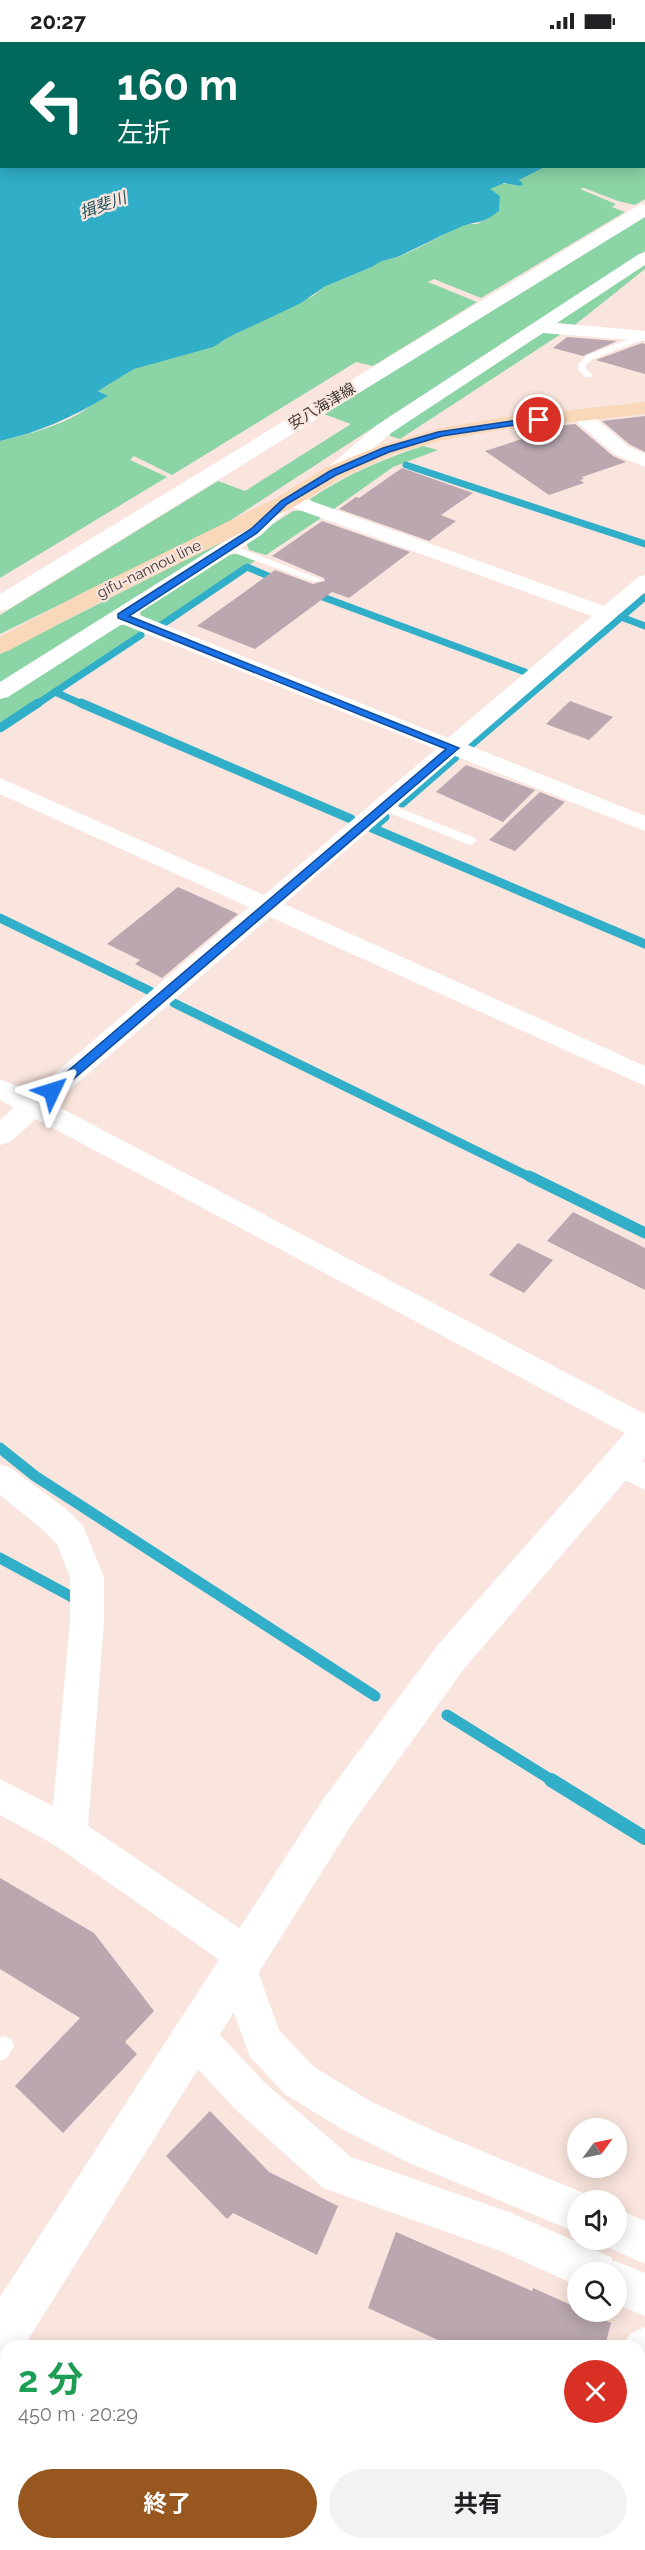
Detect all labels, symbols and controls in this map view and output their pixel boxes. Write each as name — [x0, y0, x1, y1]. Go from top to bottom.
text: 20:27 — [30, 8, 86, 34]
text: 160 m — [117, 61, 238, 110]
icon: left — [18, 66, 96, 144]
text: 左折 — [117, 117, 171, 148]
water label: 揖斐川 — [77, 187, 131, 222]
street label: 安八海津線 — [285, 379, 359, 433]
pin — [513, 394, 564, 445]
icon: arrive — [522, 403, 555, 436]
street label: gifu-nannou line — [94, 536, 204, 602]
position arrow — [20, 1059, 84, 1123]
north arrow — [567, 2118, 627, 2178]
map controls — [567, 2118, 627, 2322]
button: sound — [567, 2190, 627, 2250]
button: search — [567, 2262, 627, 2322]
text: 2 分 — [18, 2358, 83, 2400]
button: close — [564, 2360, 627, 2423]
text: 450 m · 20:29 — [18, 2402, 138, 2426]
button: 終了 — [18, 2469, 317, 2538]
button: 共有 — [329, 2469, 627, 2538]

